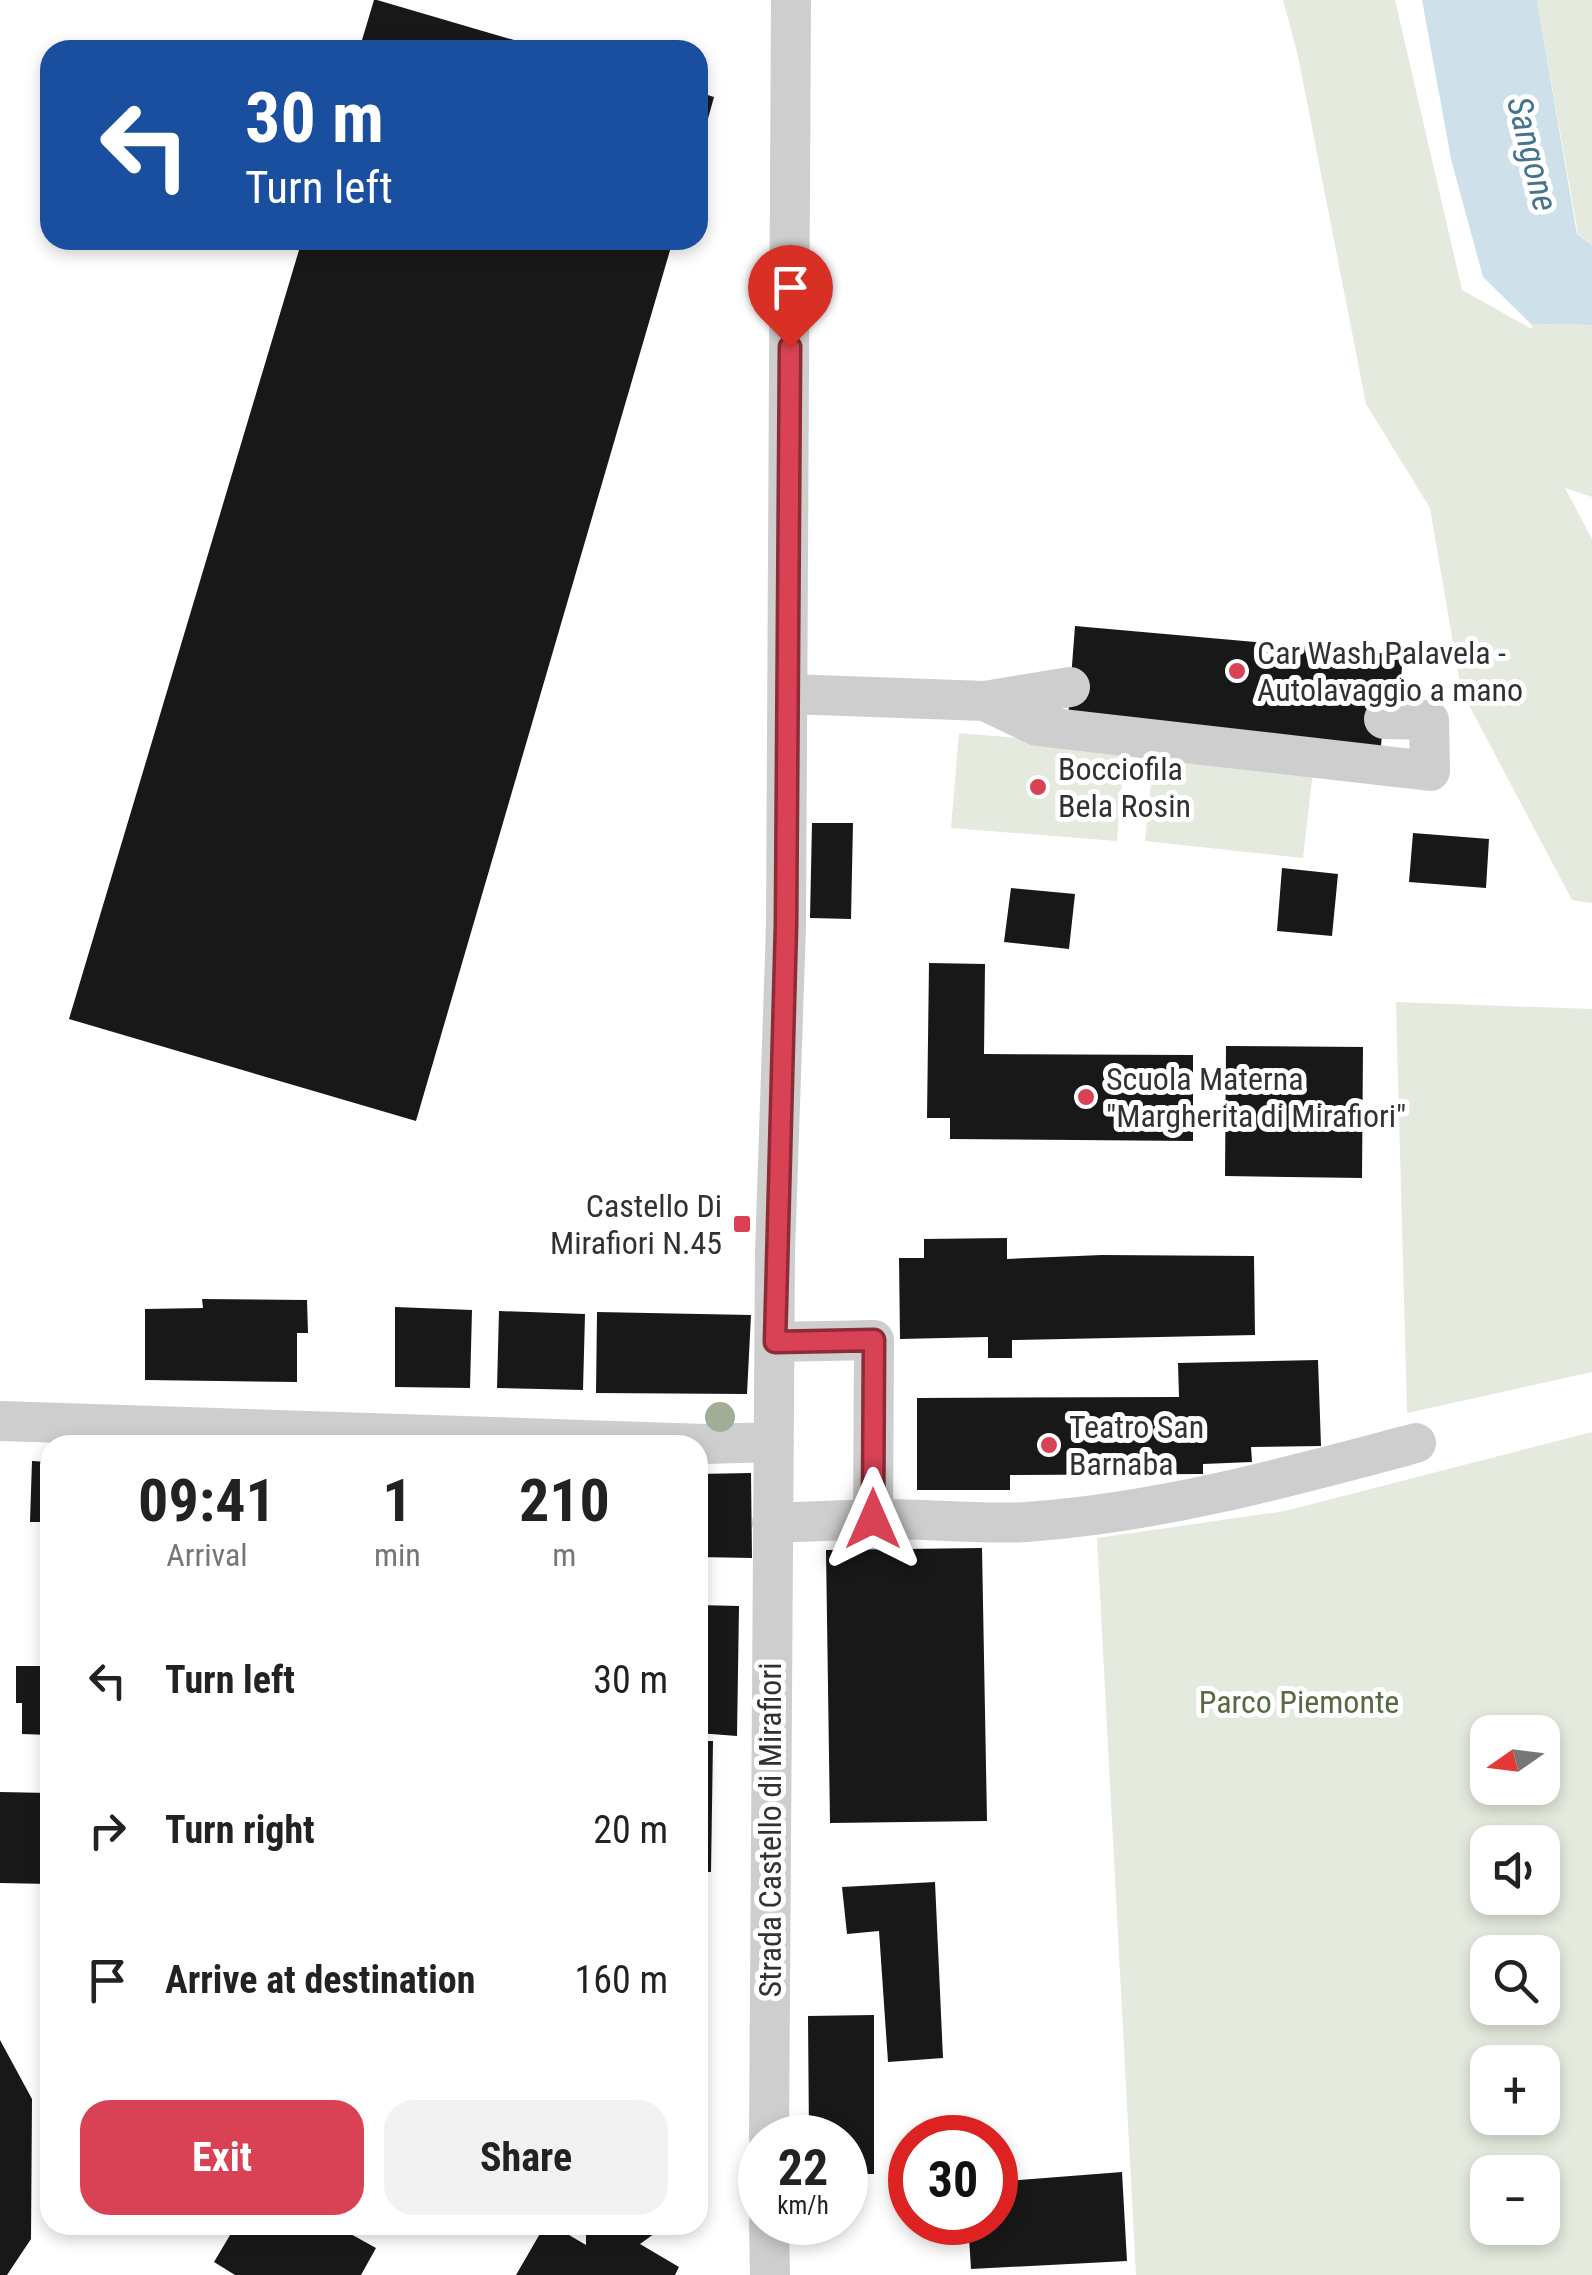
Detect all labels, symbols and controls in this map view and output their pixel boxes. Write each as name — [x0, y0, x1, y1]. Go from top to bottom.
text: 30 m — [245, 77, 384, 159]
icon: left — [80, 80, 210, 210]
water label: Sangone — [1498, 93, 1566, 215]
text: Turn left — [245, 161, 393, 214]
pin — [748, 245, 833, 348]
icon: arrive — [763, 260, 818, 315]
place label: Car Wash Palavela - Autolavaggio a mano — [1257, 634, 1523, 709]
marker: Car Wash Palavela - Autolavaggio a mano — [1226, 660, 1248, 682]
place label: Bocciofila Bela Rosin — [1058, 750, 1191, 825]
marker: Bocciofila Bela Rosin — [1027, 776, 1049, 798]
place label: Scuola Materna "Margherita di Mirafiori" — [1106, 1060, 1406, 1135]
marker: Scuola Materna "Margherita di Mirafiori" — [1075, 1086, 1097, 1108]
place label: Castello Di Mirafiori N.45 — [550, 1187, 722, 1262]
marker: Castello Di Mirafiori N.45 — [731, 1213, 753, 1235]
place label: Teatro San Barnaba — [1069, 1408, 1204, 1483]
marker: Teatro San Barnaba — [1038, 1434, 1060, 1456]
text: 09:41 — [138, 1465, 276, 1536]
text: 1 — [382, 1465, 413, 1536]
text: 210 — [519, 1465, 610, 1536]
position arrow — [821, 1467, 925, 1571]
text: Arrival — [166, 1536, 248, 1574]
text: min — [374, 1536, 421, 1574]
text: m — [552, 1536, 576, 1574]
icon: left — [80, 1653, 135, 1708]
text: Turn left — [165, 1658, 295, 1702]
text: 30 m — [593, 1658, 668, 1702]
street label: Strada Castello di Mirafiori — [751, 1662, 789, 1998]
park label: Parco Piemonte — [1199, 1683, 1399, 1721]
north arrow — [1470, 1715, 1560, 1805]
map controls — [1470, 1715, 1560, 2245]
icon: right — [80, 1803, 135, 1858]
text: Turn right — [165, 1808, 315, 1852]
text: 20 m — [593, 1808, 668, 1852]
button: sound — [1470, 1825, 1560, 1915]
button: search — [1470, 1935, 1560, 2025]
icon: arrive — [80, 1953, 135, 2008]
text: Arrive at destination — [165, 1958, 475, 2002]
text: 160 m — [574, 1958, 668, 2002]
button: + — [1470, 2045, 1560, 2135]
button: Exit — [80, 2100, 364, 2215]
button: Share — [384, 2100, 668, 2215]
speed limit sign: 30 — [888, 2115, 1018, 2245]
text: 22 — [778, 2139, 828, 2197]
button: − — [1470, 2155, 1560, 2245]
text: km/h — [777, 2191, 829, 2220]

